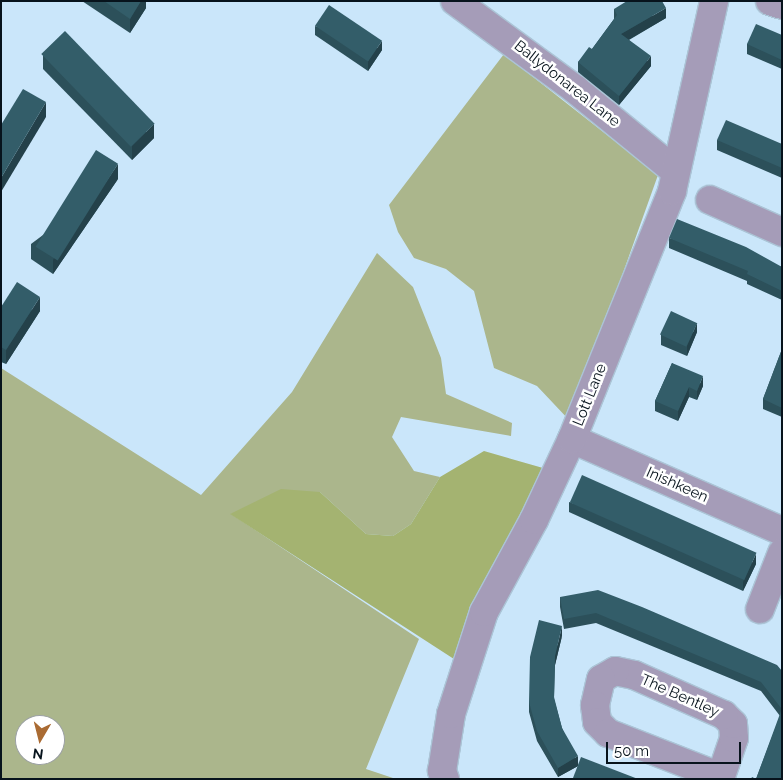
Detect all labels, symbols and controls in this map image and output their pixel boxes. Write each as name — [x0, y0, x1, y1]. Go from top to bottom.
street label: Ballydonarea Lane — [510, 37, 624, 131]
street label: Lott Lane — [569, 361, 611, 429]
street label: Inishkeen — [643, 463, 711, 507]
street label: The Bentley — [638, 671, 722, 721]
north arrow — [15, 715, 65, 765]
scale bar — [608, 732, 743, 764]
text: 50 m — [614, 742, 649, 760]
text: N — [32, 745, 44, 763]

